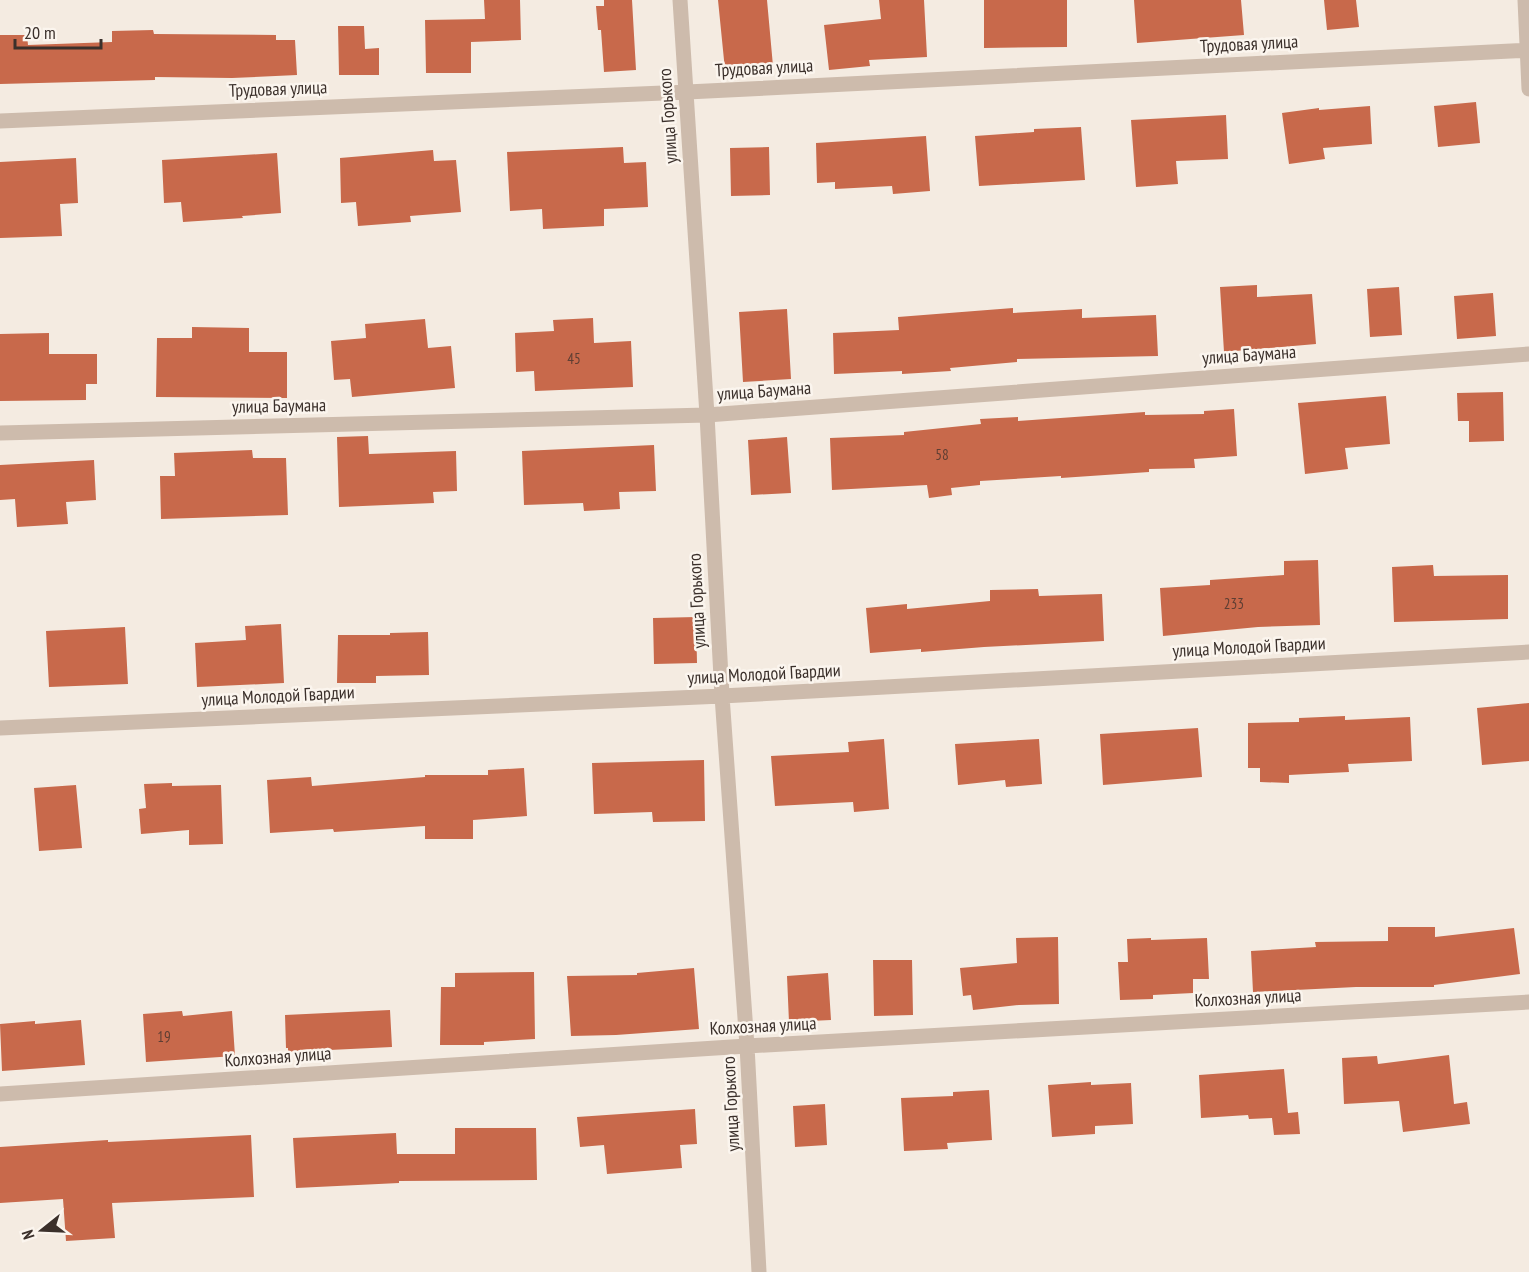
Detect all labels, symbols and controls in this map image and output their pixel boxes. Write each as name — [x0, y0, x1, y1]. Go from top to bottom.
scale bar — [15, 12, 100, 50]
text: 20 m — [24, 21, 56, 44]
street label: Трудовая улица — [1199, 29, 1299, 58]
street label: Трудовая улица — [714, 53, 814, 82]
street label: улица Горького — [653, 67, 682, 164]
street label: Трудовая улица — [228, 75, 328, 102]
street label: улица Баумана — [1201, 340, 1297, 369]
house number: 45 — [567, 349, 581, 368]
street label: улица Баумана — [716, 376, 812, 405]
street label: улица Баумана — [232, 393, 326, 418]
house number: 58 — [935, 445, 949, 464]
street label: улица Горького — [683, 553, 710, 649]
house number: 233 — [1224, 594, 1244, 613]
street label: улица Молодой Гвардии — [1172, 631, 1326, 662]
street label: улица Молодой Гвардии — [687, 658, 841, 689]
street label: улица Молодой Гвардии — [201, 680, 355, 711]
street label: Колхозная улица — [1194, 983, 1302, 1012]
street label: Колхозная улица — [709, 1011, 817, 1040]
house number: 19 — [157, 1027, 171, 1046]
street label: Колхозная улица — [224, 1041, 332, 1072]
street label: улица Горького — [717, 1056, 744, 1152]
north arrow — [12, 1200, 72, 1260]
text: N — [17, 1227, 39, 1242]

